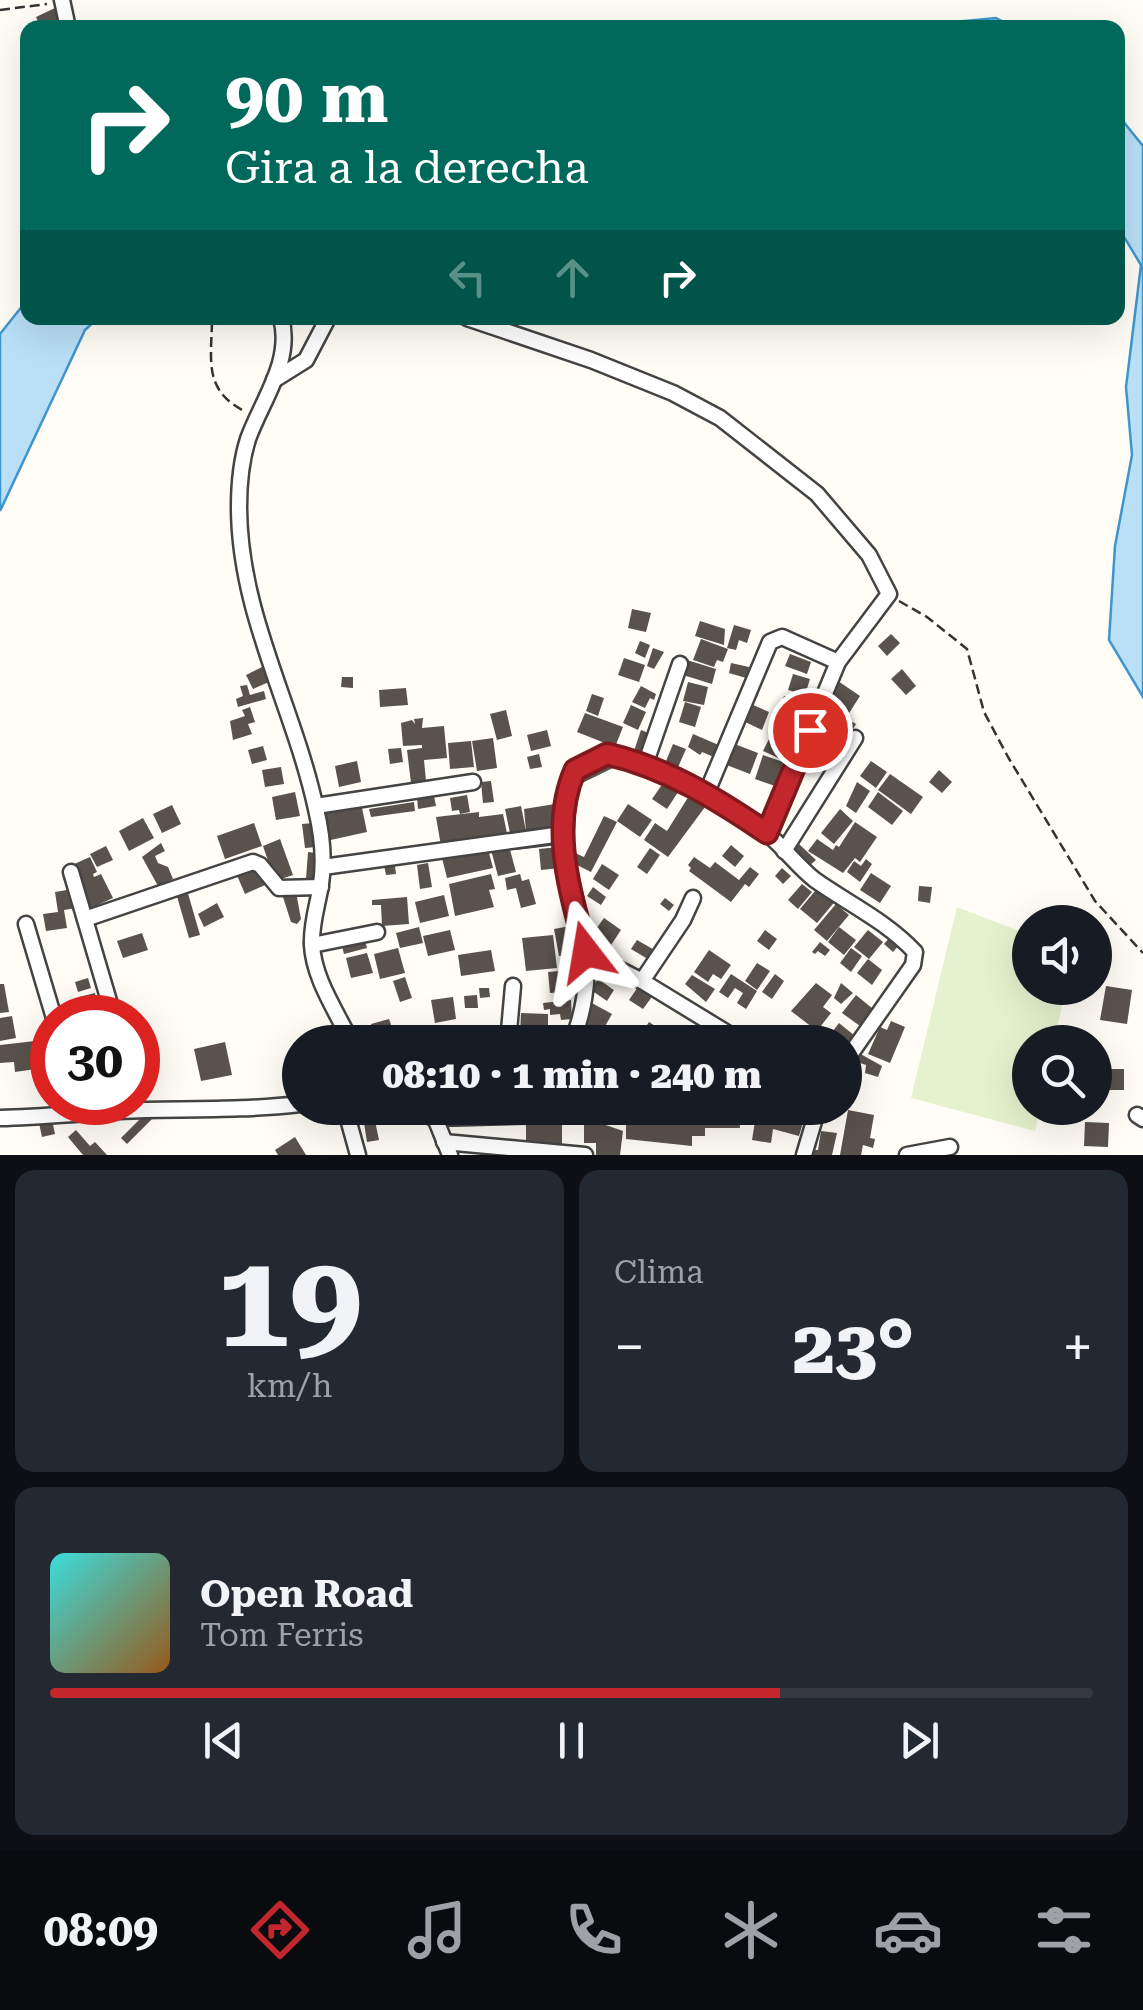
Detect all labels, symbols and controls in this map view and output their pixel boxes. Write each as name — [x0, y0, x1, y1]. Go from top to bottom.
text: 90 m — [225, 57, 389, 139]
icon: right — [60, 60, 190, 190]
text: Gira a la derecha — [225, 141, 589, 194]
icon: left — [440, 250, 495, 305]
icon: ahead — [545, 250, 600, 305]
icon: right — [650, 250, 705, 305]
pin — [768, 688, 853, 773]
icon: arrive — [783, 703, 838, 758]
position arrow — [534, 900, 638, 1004]
map controls — [1012, 905, 1112, 1125]
button: sound — [1012, 905, 1112, 1005]
speed limit sign: 30 — [30, 995, 160, 1125]
button: search — [1012, 1025, 1112, 1125]
text: 08:10 · 1 min · 240 m — [382, 1053, 762, 1097]
text: 19 — [217, 1225, 362, 1378]
text: Clima — [614, 1253, 704, 1291]
text: 23° — [793, 1303, 914, 1391]
text: − — [614, 1315, 645, 1379]
text: + — [1062, 1315, 1093, 1379]
text: km/h — [247, 1367, 332, 1405]
text: Open Road — [200, 1572, 413, 1616]
text: Tom Ferris — [200, 1616, 363, 1654]
icon: previous — [196, 1713, 251, 1768]
icon: pause — [544, 1713, 599, 1768]
icon: next — [892, 1713, 947, 1768]
icon: directions — [245, 1895, 315, 1965]
icon: music — [402, 1895, 472, 1965]
icon: phone — [559, 1895, 629, 1965]
icon: climate — [716, 1895, 786, 1965]
icon: car — [873, 1895, 943, 1965]
icon: filters — [1029, 1895, 1099, 1965]
text: 08:09 — [43, 1904, 158, 1957]

